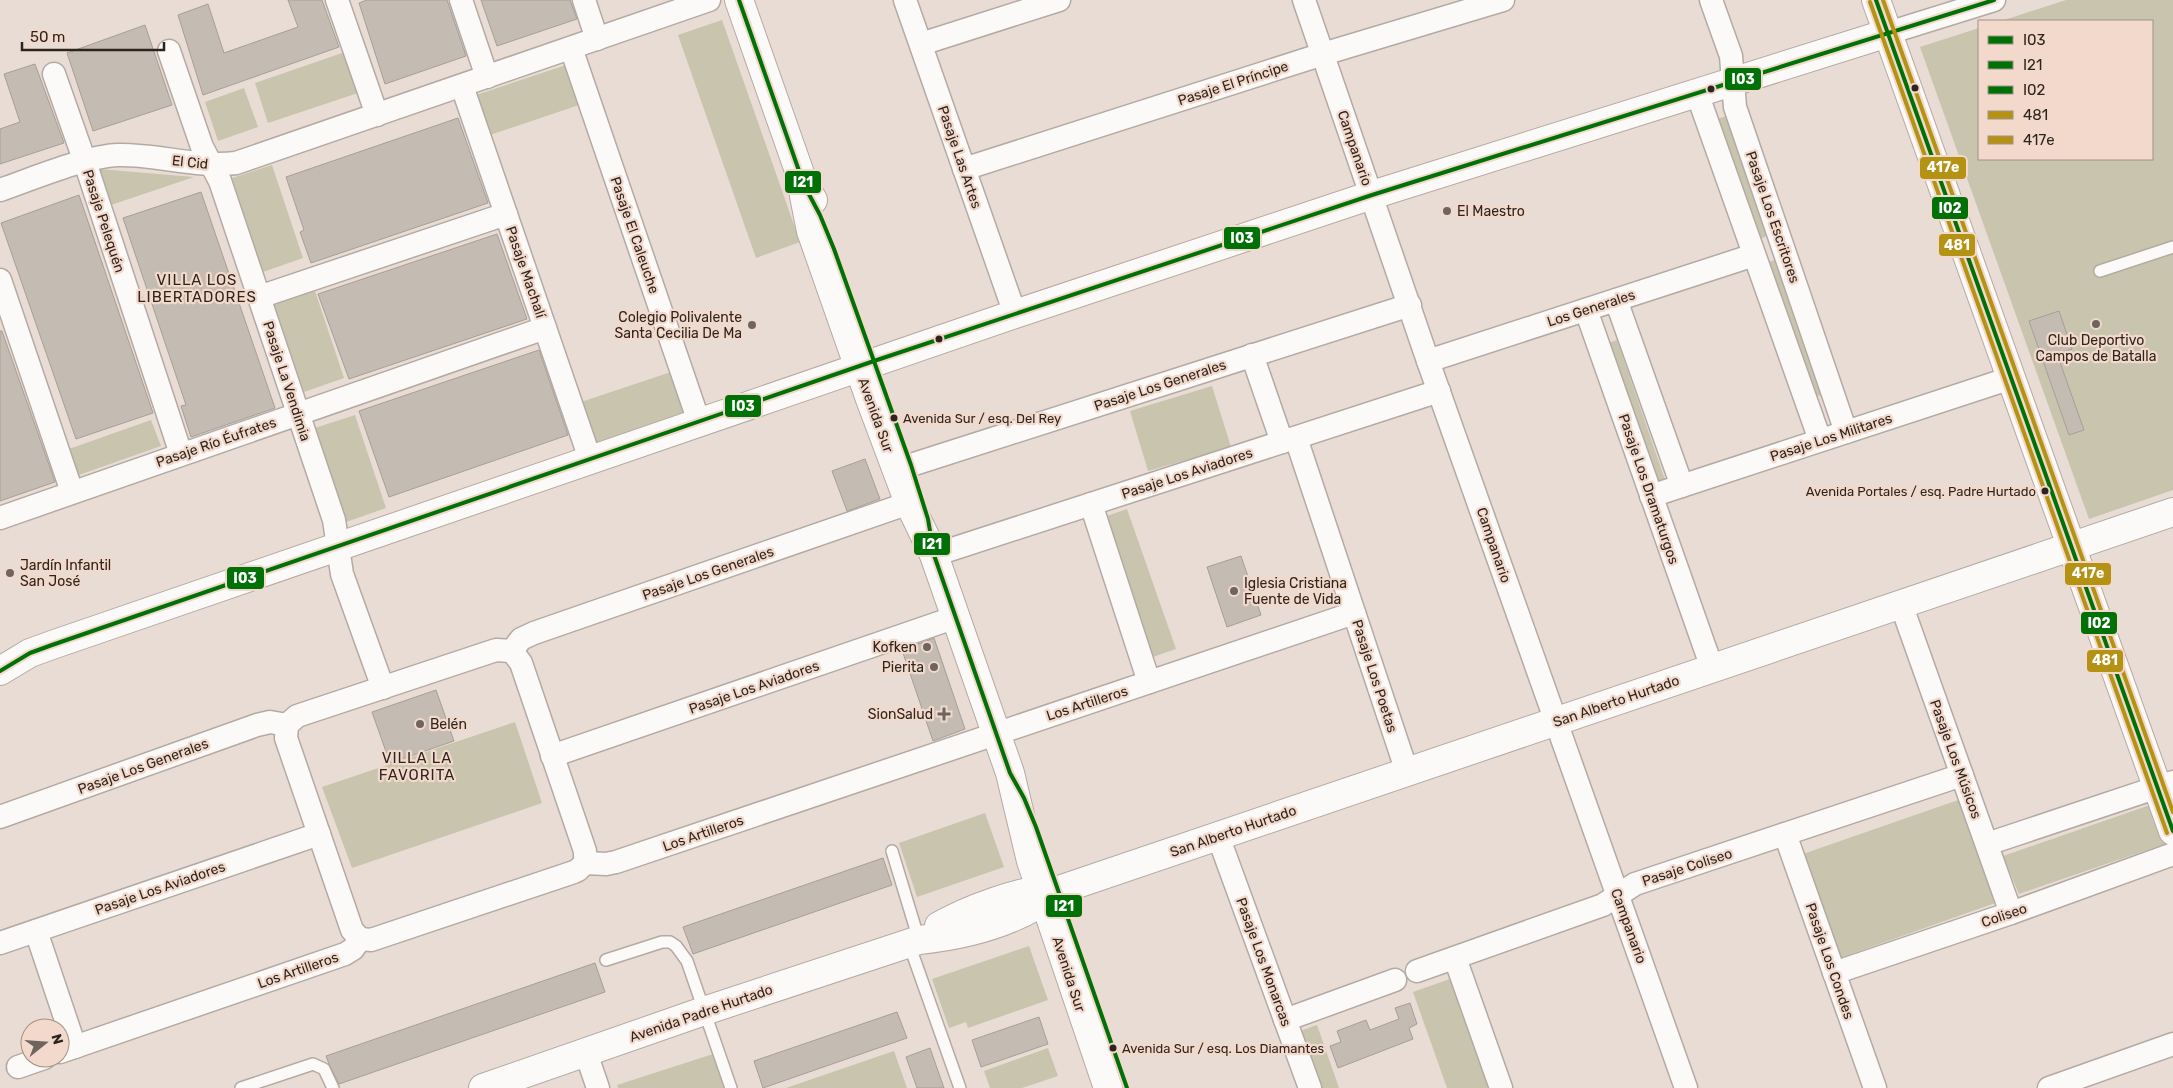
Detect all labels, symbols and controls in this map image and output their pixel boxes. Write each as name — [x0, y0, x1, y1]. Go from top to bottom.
scale bar — [22, 20, 165, 52]
legend — [1978, 20, 2153, 160]
text: 50 m — [30, 28, 65, 46]
text: I03 — [2023, 31, 2046, 49]
text: I21 — [2023, 56, 2042, 74]
street label: Pasaje El Príncipe — [1176, 58, 1291, 109]
line badge: I03 — [1724, 67, 1762, 91]
text: I03 — [1731, 71, 1755, 88]
text: I02 — [2023, 81, 2046, 99]
unlabelled marker — [1910, 83, 1920, 93]
unlabelled marker — [1706, 84, 1716, 94]
street label: Pasaje Las Artes — [934, 104, 985, 211]
text: 481 — [2023, 106, 2048, 124]
street label: Campanario — [1334, 108, 1375, 188]
text: 417e — [2023, 131, 2055, 149]
street label: Pasaje Los Escritores — [1742, 149, 1803, 285]
street label: El Cid — [171, 152, 209, 173]
line badge: 417e — [1919, 156, 1967, 180]
text: 417e — [1927, 159, 1959, 176]
street label: Pasaje Pelequén — [79, 167, 128, 275]
line badge: I21 — [784, 170, 822, 194]
street label: Pasaje El Caleuche — [607, 174, 663, 296]
text: I21 — [793, 174, 813, 191]
line badge: I02 — [1931, 196, 1969, 220]
text: I02 — [1938, 200, 1962, 217]
place label: El Maestro — [1457, 203, 1525, 220]
marker: El Maestro — [1441, 205, 1453, 217]
street label: Pasaje Machalí — [502, 224, 549, 321]
line badge: I03 — [1223, 226, 1261, 250]
text: I03 — [1230, 230, 1254, 247]
line badge: 481 — [1938, 233, 1976, 257]
text: 481 — [1944, 237, 1970, 254]
district label: VILLA LOS LIBERTADORES — [137, 271, 257, 306]
street label: Los Generales — [1545, 286, 1637, 331]
place label: Colegio Polivalente Santa Cecilia De Ma — [615, 309, 742, 342]
marker: Club Deportivo Campos de Batalla — [2090, 318, 2102, 330]
street label: Pasaje La Vendimia — [259, 319, 314, 443]
marker: Colegio Polivalente Santa Cecilia De Ma — [746, 319, 758, 331]
place label: Club Deportivo Campos de Batalla — [2036, 332, 2156, 365]
unlabelled marker — [934, 334, 944, 344]
street label: Pasaje Los Generales — [1092, 356, 1228, 415]
street label: Avenida Sur — [854, 376, 897, 455]
line badge: I03 — [724, 394, 762, 418]
text: I03 — [731, 398, 755, 415]
street label: Pasaje Los Militares — [1768, 410, 1894, 465]
place label: Avenida Sur / esq. Del Rey — [903, 411, 1061, 426]
street label: Pasaje Los Dramaturgos — [1615, 412, 1682, 567]
street label: Pasaje Río Éufrates — [154, 413, 278, 471]
marker: Avenida Sur / esq. Del Rey — [889, 413, 899, 423]
street label: Pasaje Los Aviadores — [1120, 444, 1255, 503]
place label: Avenida Portales / esq. Padre Hurtado — [1806, 484, 2036, 499]
marker: Avenida Portales / esq. Padre Hurtado — [2040, 486, 2050, 496]
street label: Campanario — [1473, 505, 1514, 585]
line badge: I21 — [913, 532, 951, 556]
text: I21 — [922, 536, 942, 553]
street label: Pasaje Los Generales — [640, 543, 776, 604]
place label: Jardín Infantil San José — [20, 557, 111, 590]
line badge: 417e — [2064, 562, 2112, 586]
text: 417e — [2072, 565, 2104, 582]
line badge: I03 — [226, 566, 265, 590]
marker: Jardín Infantil San José — [4, 567, 16, 579]
text: I03 — [233, 570, 257, 587]
place label: Iglesia Cristiana Fuente de Vida — [1244, 575, 1347, 608]
marker: Iglesia Cristiana Fuente de Vida — [1228, 585, 1240, 597]
line badge: I02 — [2080, 611, 2118, 635]
text: I02 — [2087, 615, 2111, 632]
street label: Pasaje Los Poetas — [1348, 617, 1401, 735]
place label: Kofken — [872, 639, 917, 656]
marker: Kofken — [921, 641, 933, 653]
line badge: 481 — [2086, 649, 2124, 673]
text: 481 — [2092, 652, 2118, 669]
street label: Pasaje Los Aviadores — [687, 657, 822, 718]
place label: Pierita — [882, 659, 924, 676]
marker: Pierita — [928, 661, 940, 673]
street label: San Alberto Hurtado — [1551, 672, 1682, 731]
street label: Los Artilleros — [1044, 682, 1130, 725]
street label: Pasaje Los Músicos — [1926, 697, 1985, 821]
place label: SionSalud — [868, 706, 933, 723]
marker: SionSalud — [937, 707, 951, 721]
place label: Belén — [430, 716, 467, 733]
marker: Belén — [414, 718, 426, 730]
street label: Pasaje Los Generales — [76, 735, 211, 798]
district label: VILLA LA FAVORITA — [379, 749, 455, 784]
street label: San Alberto Hurtado — [1168, 802, 1299, 861]
street label: Los Artilleros — [660, 812, 746, 855]
street label: Pasaje Coliseo — [1640, 845, 1734, 890]
street label: Pasaje Los Aviadores — [93, 858, 228, 919]
street label: Campanario — [1607, 886, 1650, 966]
line badge: I21 — [1045, 894, 1083, 918]
street label: Pasaje Los Monarcas — [1232, 895, 1295, 1029]
text: I21 — [1054, 898, 1074, 915]
street label: Coliseo — [1979, 900, 2029, 931]
street label: Pasaje Los Condes — [1802, 901, 1857, 1022]
street label: Avenida Sur — [1048, 934, 1089, 1015]
street label: Los Artilleros — [255, 949, 341, 992]
street label: Avenida Padre Hurtado — [627, 981, 775, 1046]
north arrow — [20, 1018, 70, 1068]
text: N — [47, 1032, 67, 1047]
place label: Avenida Sur / esq. Los Diamantes — [1122, 1041, 1325, 1056]
marker: Avenida Sur / esq. Los Diamantes — [1108, 1043, 1118, 1053]

